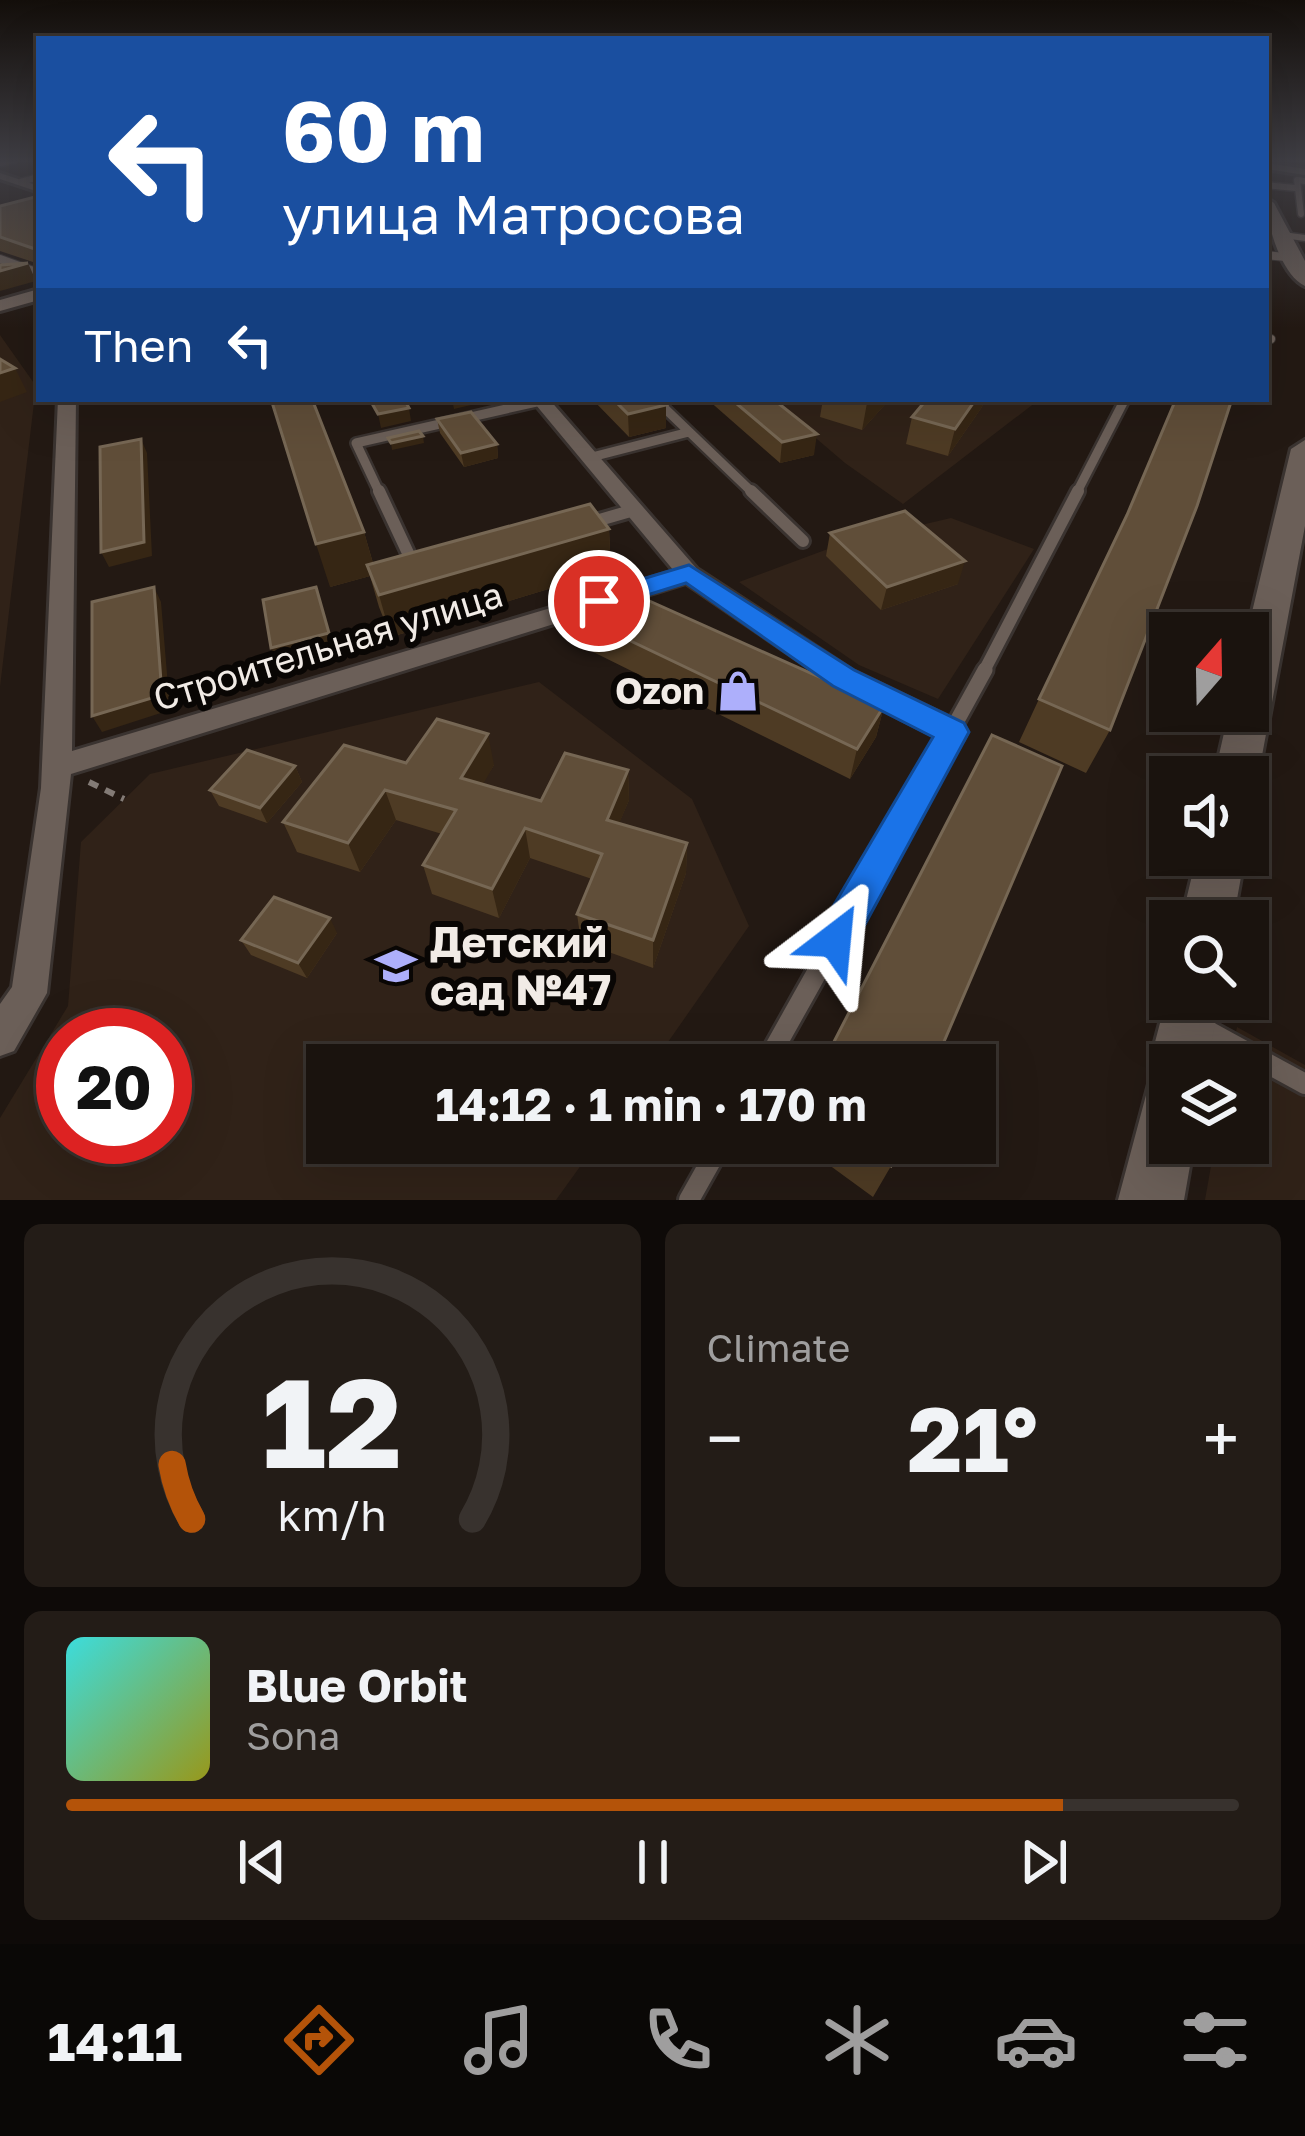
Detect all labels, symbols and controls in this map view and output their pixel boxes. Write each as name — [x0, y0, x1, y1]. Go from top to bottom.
text: 60 m — [282, 80, 484, 180]
icon: left — [84, 84, 240, 240]
text: улица Матросова — [282, 181, 745, 246]
icon: left — [217, 312, 283, 378]
text: Then — [84, 318, 193, 372]
pin — [548, 550, 650, 652]
icon: arrive — [566, 568, 632, 634]
street label: Строительная улица — [148, 572, 508, 719]
north arrow — [1149, 612, 1269, 732]
map controls — [1149, 612, 1269, 1164]
shop icon: Ozon — [715, 668, 761, 714]
place label: Ozon — [615, 669, 704, 712]
button: sound — [1149, 756, 1269, 876]
position arrow — [772, 877, 898, 1003]
button: search — [1149, 900, 1269, 1020]
place label: Детский сад №47 — [430, 916, 611, 1014]
school or university icon: Детский сад №47 — [373, 943, 419, 989]
speed limit sign: 20 — [36, 1008, 192, 1164]
button: layers — [1149, 1044, 1269, 1164]
text: 14:12 · 1 min · 170 m — [435, 1077, 867, 1131]
text: Climate — [707, 1324, 850, 1371]
text: 12 — [262, 1346, 402, 1495]
text: 21° — [908, 1384, 1038, 1492]
text: − — [707, 1398, 743, 1478]
text: + — [1203, 1398, 1239, 1478]
text: km/h — [278, 1488, 387, 1539]
text: Blue Orbit — [246, 1658, 468, 1712]
text: Sona — [246, 1712, 340, 1759]
icon: previous — [229, 1829, 295, 1895]
icon: pause — [620, 1829, 686, 1895]
icon: next — [1011, 1829, 1077, 1895]
icon: directions — [277, 1998, 361, 2082]
icon: music — [457, 1998, 541, 2082]
icon: phone — [636, 1998, 720, 2082]
icon: climate — [815, 1998, 899, 2082]
icon: car — [994, 1998, 1078, 2082]
icon: filters — [1173, 1998, 1257, 2082]
text: 14:11 — [48, 2008, 182, 2073]

